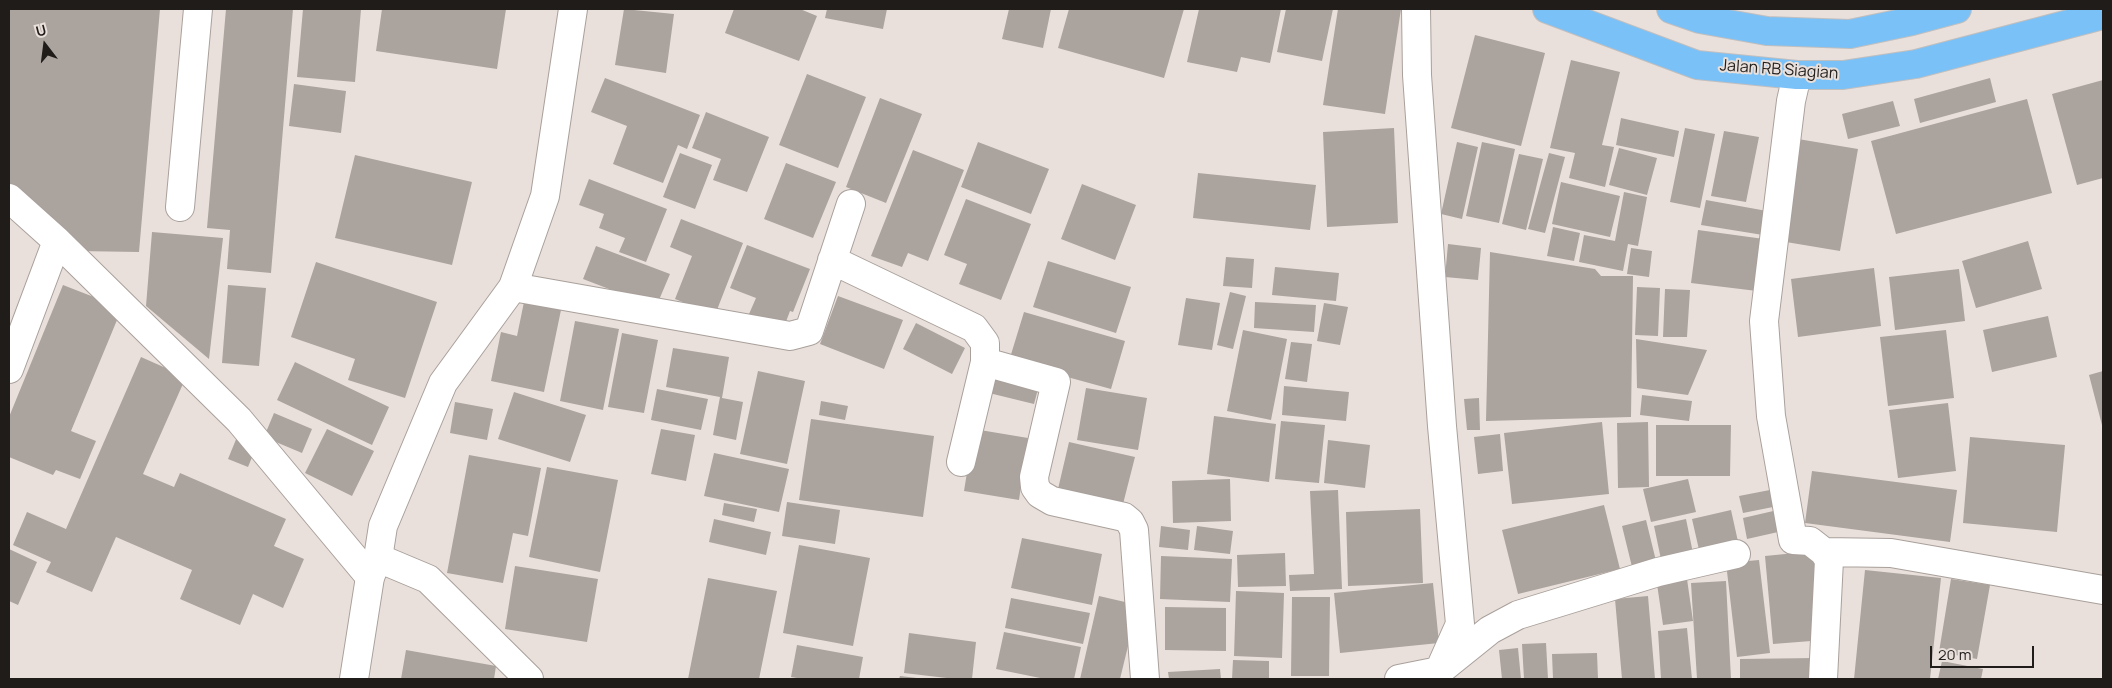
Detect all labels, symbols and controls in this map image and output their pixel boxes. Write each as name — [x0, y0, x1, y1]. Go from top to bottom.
north arrow — [20, 20, 70, 70]
text: U — [34, 20, 48, 41]
street label: Jalan RB Siagian — [1719, 56, 1839, 84]
scale bar — [1932, 636, 2036, 668]
text: 20 m — [1938, 644, 1971, 665]

